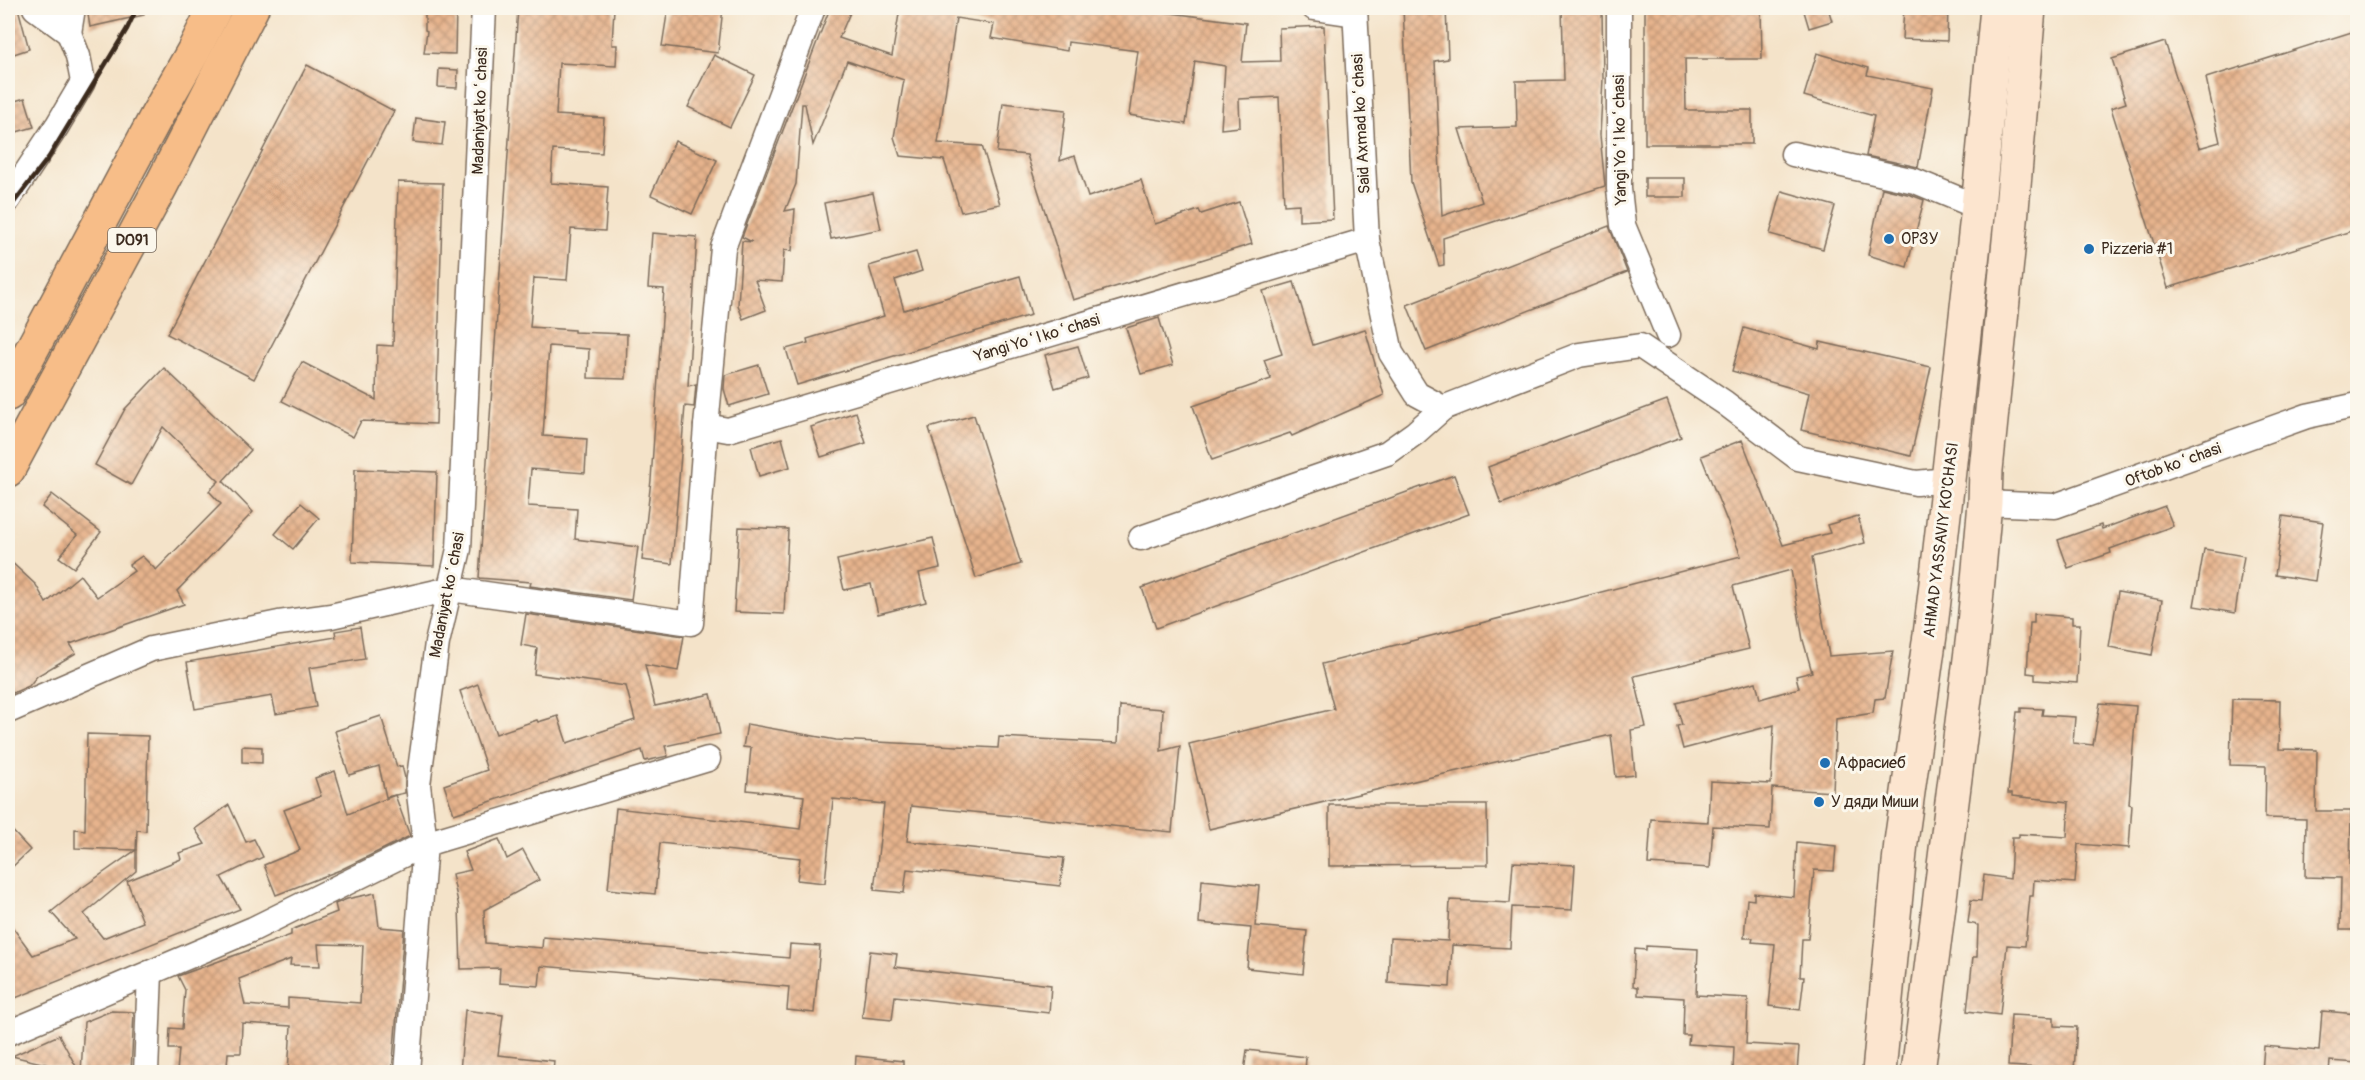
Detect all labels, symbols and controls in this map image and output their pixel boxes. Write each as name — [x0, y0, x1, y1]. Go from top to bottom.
street label: Madaniyat koʻchasi — [468, 47, 492, 175]
street label: Said Axmad koʻchasi — [1347, 53, 1375, 195]
street label: Yangi Yoʻl koʻchasi — [1609, 75, 1631, 206]
road number: D091 — [108, 228, 156, 252]
place label: ОРЗУ — [1901, 229, 1939, 249]
marker: ОРЗУ — [1882, 232, 1896, 246]
place label: Pizzeria #1 — [2101, 239, 2173, 259]
marker: Pizzeria #1 — [2082, 242, 2096, 256]
street label: Yangi Yoʻl koʻchasi — [971, 309, 1102, 367]
street label: Oftob koʻchasi — [2122, 438, 2224, 492]
street label: AHMAD YASSAVIY KO'CHASI — [1919, 441, 1963, 639]
street label: Madaniyat koʻchasi — [425, 530, 469, 659]
place label: Афрасиеб — [1837, 753, 1906, 773]
marker: Афрасиеб — [1818, 756, 1832, 770]
place label: У дяди Миши — [1831, 792, 1918, 812]
marker: У дяди Миши — [1812, 795, 1826, 809]

